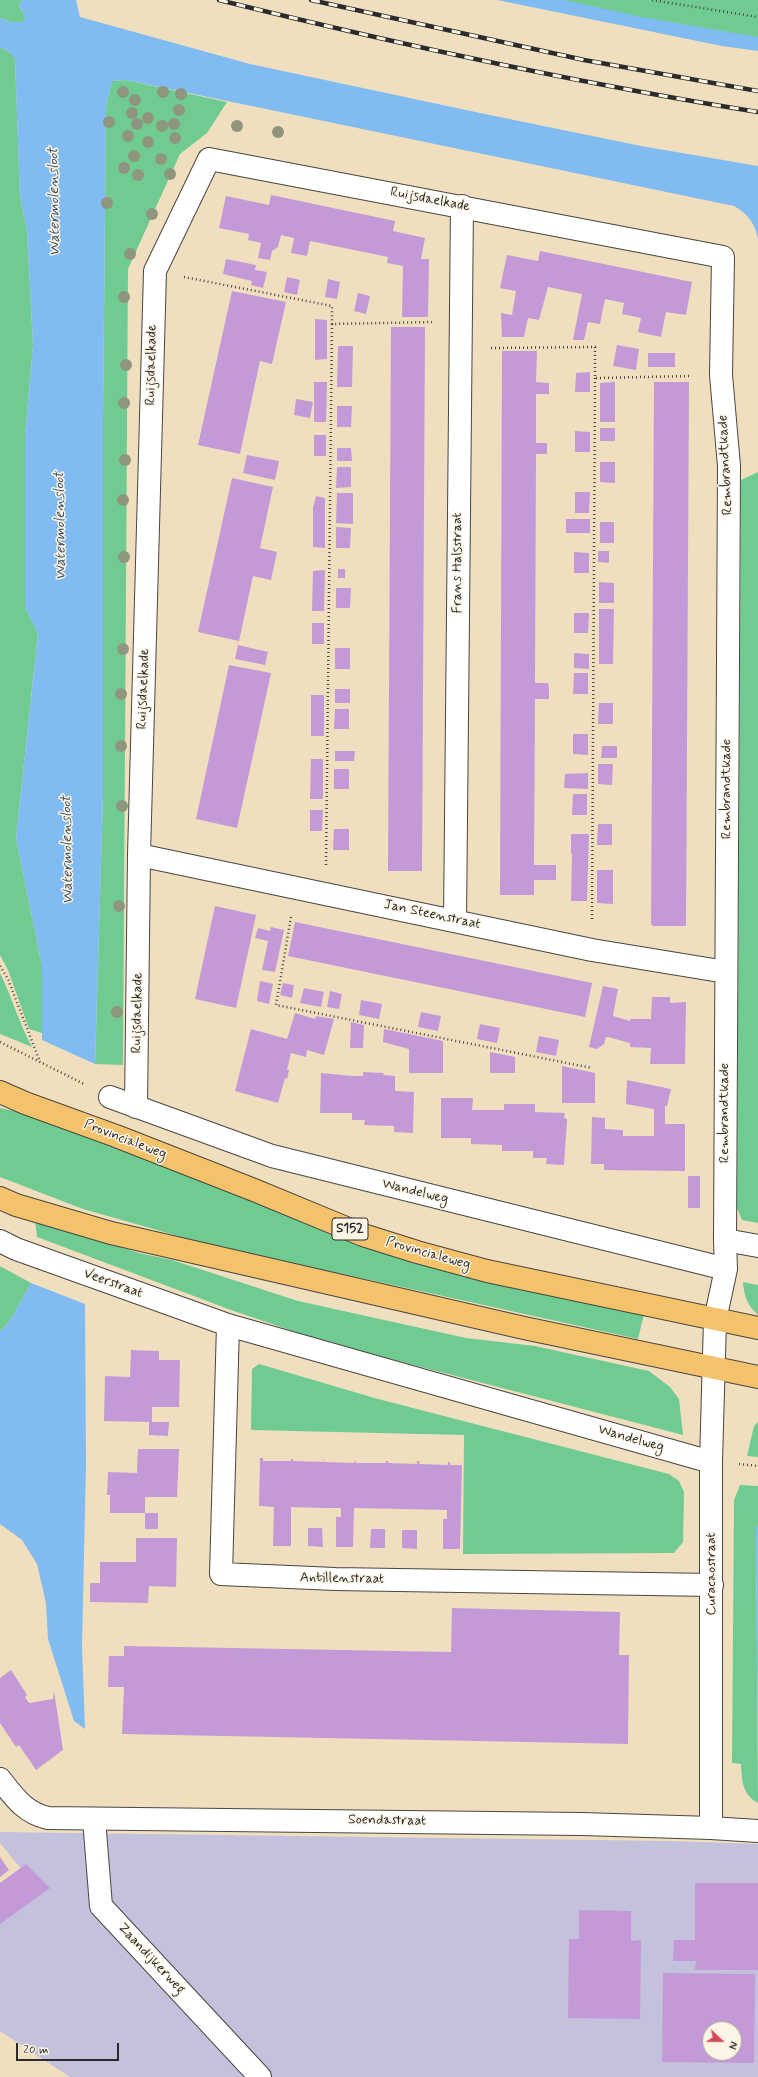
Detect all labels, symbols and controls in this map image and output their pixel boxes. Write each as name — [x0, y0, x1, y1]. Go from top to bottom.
water label: Watermolensloot — [45, 148, 65, 256]
street label: Ruijsdaelkade — [389, 184, 471, 216]
street label: Ruijsdaelkade — [143, 324, 161, 406]
street label: Rembrandtkade — [715, 414, 737, 516]
water label: Watermolensloot — [51, 472, 71, 580]
street label: Frans Halsstraat — [450, 513, 466, 613]
street label: Ruijsdaelkade — [134, 648, 154, 730]
street label: Rembrandtkade — [719, 739, 735, 839]
water label: Watermolensloot — [58, 796, 78, 904]
street label: Jan Steenstraat — [382, 897, 482, 933]
street label: Ruijsdaelkade — [129, 972, 147, 1054]
street label: Rembrandtkade — [717, 1063, 733, 1163]
street label: Provincialeweg — [81, 1117, 169, 1163]
street label: Wandelweg — [380, 1176, 450, 1208]
road number: S152 — [332, 1218, 368, 1240]
street label: Provincialeweg — [384, 1234, 472, 1274]
street label: Veerstraat — [81, 1266, 145, 1302]
street label: Wandelweg — [596, 1422, 666, 1456]
street label: Curacaostraat — [704, 1532, 720, 1616]
street label: Antillenstraat — [300, 1570, 384, 1588]
street label: Soendastraat — [348, 1812, 426, 1830]
street label: Zaandijkerweg — [114, 1920, 188, 1998]
north arrow — [702, 2021, 742, 2061]
scale bar — [18, 2035, 121, 2061]
text: N — [724, 2039, 740, 2051]
text: 20 m — [23, 2042, 49, 2058]

